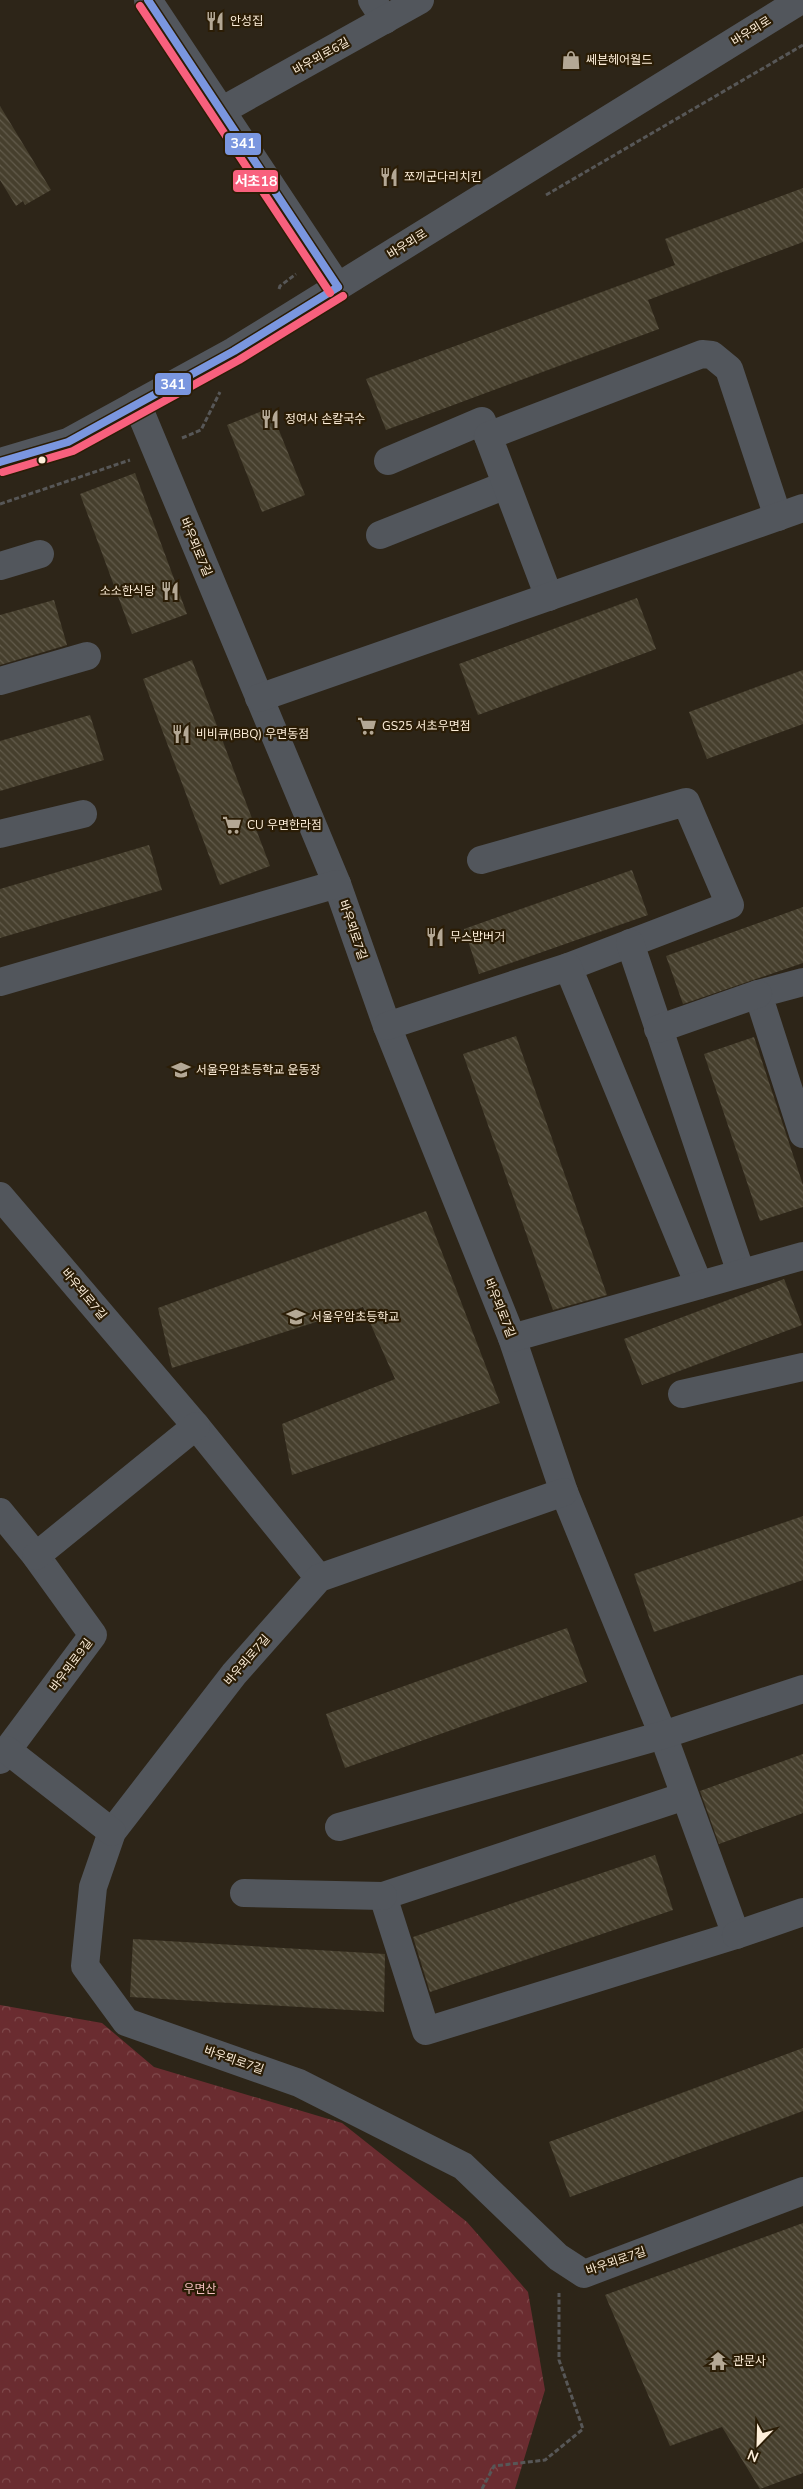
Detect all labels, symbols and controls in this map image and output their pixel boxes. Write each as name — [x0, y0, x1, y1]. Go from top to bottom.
restaurant icon: 안성집 — [204, 10, 226, 32]
place label: 안성집 — [230, 13, 263, 29]
street label: 바우뫼로 — [728, 13, 774, 49]
street label: 바우뫼로6길 — [290, 34, 352, 78]
shop icon: 쎄븐헤어월드 — [560, 49, 582, 71]
place label: 쎄븐헤어월드 — [586, 52, 652, 68]
line badge: 341 — [224, 132, 262, 156]
text: 341 — [230, 134, 256, 153]
restaurant icon: 쪼끼군다리치킨 — [378, 166, 400, 188]
line badge: 서초18 — [232, 169, 279, 193]
place label: 쪼끼군다리치킨 — [404, 169, 481, 185]
text: 서초18 — [235, 172, 277, 191]
street label: 바우뫼로 — [384, 226, 430, 262]
line badge: 341 — [154, 372, 192, 396]
text: 341 — [160, 375, 186, 394]
restaurant icon: 정여사 손칼국수 — [259, 408, 281, 430]
place label: 정여사 손칼국수 — [285, 411, 365, 427]
unlabelled marker — [37, 455, 47, 465]
street label: 바우뫼로7길 — [176, 515, 216, 579]
restaurant icon: 소소한식당 — [159, 580, 181, 602]
place label: 소소한식당 — [100, 583, 155, 599]
supermarket icon: GS25 서초우면점 — [356, 715, 378, 737]
place label: GS25 서초우면점 — [382, 718, 471, 734]
restaurant icon: 비비큐(BBQ) 우면동점 — [170, 723, 192, 745]
place label: 비비큐(BBQ) 우면동점 — [196, 726, 309, 742]
supermarket icon: CU 우면한라점 — [221, 814, 243, 836]
place label: CU 우면한라점 — [247, 817, 322, 833]
street label: 바우뫼로7길 — [335, 898, 371, 962]
restaurant icon: 무스밥버거 — [424, 926, 446, 948]
place label: 무스밥버거 — [450, 929, 505, 945]
school or university icon: 서울우암초등학교 운동장 — [170, 1059, 192, 1081]
place label: 서울우암초등학교 운동장 — [196, 1062, 321, 1078]
street label: 바우뫼로7길 — [58, 1265, 110, 1323]
street label: 바우뫼로7길 — [481, 1276, 519, 1340]
school or university icon: 서울우암초등학교 — [285, 1306, 307, 1328]
place label: 서울우암초등학교 — [311, 1309, 399, 1325]
street label: 바우뫼로7길 — [220, 1631, 274, 1689]
street label: 바우뫼로9길 — [46, 1635, 96, 1695]
street label: 바우뫼로7길 — [202, 2042, 266, 2078]
street label: 바우뫼로7길 — [584, 2243, 648, 2279]
park label: 우면산 — [183, 2281, 217, 2297]
temple icon: 관문사 — [707, 2350, 729, 2372]
place label: 관문사 — [733, 2353, 766, 2369]
north arrow — [733, 2419, 783, 2469]
text: N — [745, 2445, 762, 2466]

